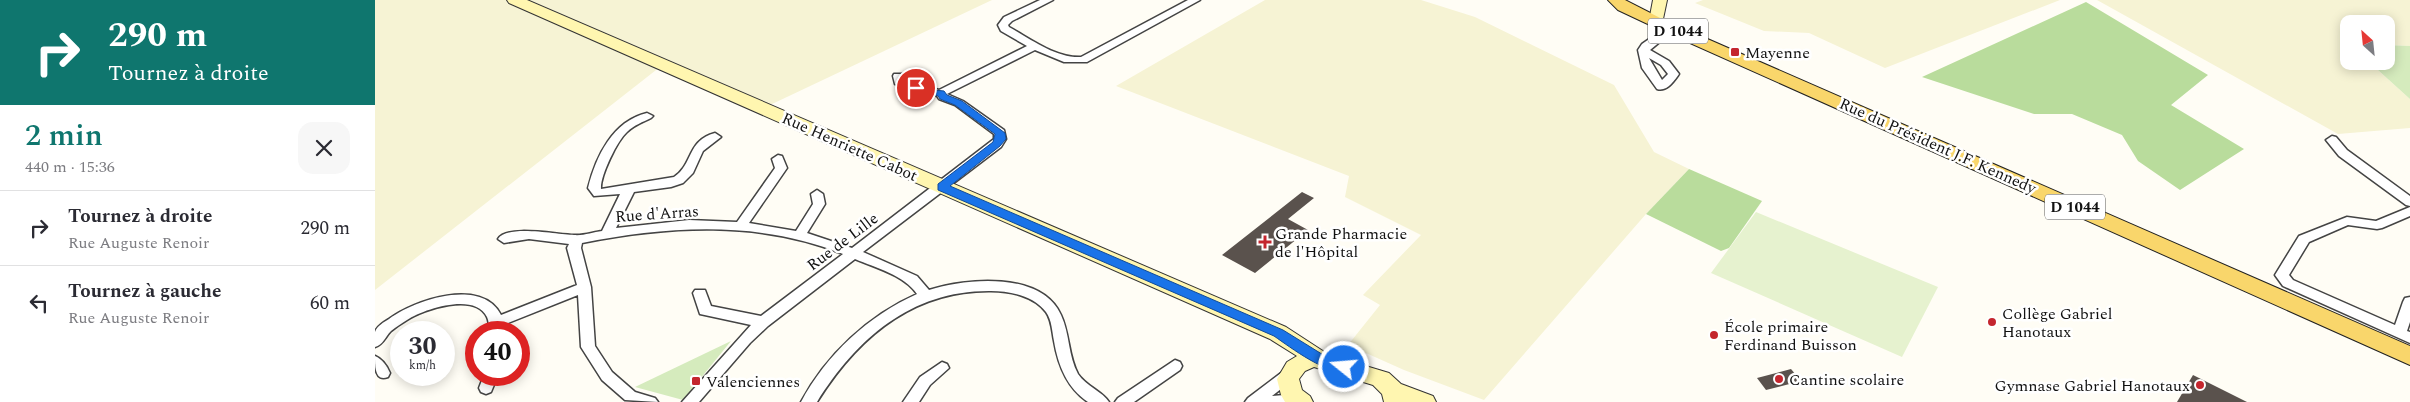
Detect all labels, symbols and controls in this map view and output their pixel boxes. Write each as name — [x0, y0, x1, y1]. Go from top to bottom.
text: 290 m — [108, 9, 207, 62]
north arrow — [2340, 15, 2395, 70]
map controls — [2340, 15, 2395, 70]
road number: D 1044 — [1648, 18, 1708, 44]
icon: right — [25, 20, 90, 85]
place label: Mayenne — [1745, 41, 1810, 65]
marker: Mayenne — [1729, 46, 1741, 58]
text: Tournez à droite — [108, 57, 269, 90]
pin — [895, 67, 937, 109]
icon: arrive — [902, 74, 930, 102]
street label: Rue du Président J.F. Kennedy — [1835, 92, 2041, 201]
street label: Rue Henriette Cabot — [778, 106, 922, 188]
text: 2 min — [25, 113, 103, 159]
button: close — [298, 122, 350, 174]
text: 440 m · 15:36 — [25, 155, 115, 179]
road number: D 1044 — [2045, 194, 2105, 220]
street label: Rue d'Arras — [614, 199, 700, 229]
text: Tournez à droite — [68, 202, 212, 231]
street label: Rue de Lille — [802, 207, 883, 277]
icon: right — [25, 214, 53, 242]
text: 290 m — [300, 214, 350, 243]
place label: Grande Pharmacie de l'Hôpital — [1275, 222, 1407, 264]
text: Rue Auguste Renoir — [68, 231, 209, 255]
marker: Grande Pharmacie de l'Hôpital — [1259, 236, 1271, 248]
text: Tournez à gauche — [68, 277, 221, 306]
icon: left — [25, 289, 53, 317]
text: 60 m — [310, 289, 350, 318]
place label: Collège Gabriel Hanotaux — [2002, 302, 2113, 344]
text: Rue Auguste Renoir — [68, 306, 209, 330]
place label: École primaire Ferdinand Buisson — [1724, 315, 1857, 357]
marker: Collège Gabriel Hanotaux — [1986, 316, 1998, 328]
speed limit sign: 40 — [465, 321, 530, 386]
text: 30 — [408, 328, 437, 366]
marker: École primaire Ferdinand Buisson — [1708, 329, 1720, 341]
position arrow — [1317, 340, 1369, 392]
text: km/h — [409, 356, 436, 375]
place label: Cantine scolaire — [1789, 368, 1904, 392]
place label: Valenciennes — [706, 370, 800, 394]
marker: Cantine scolaire — [1773, 373, 1785, 385]
place label: Gymnase Gabriel Hanotaux — [1995, 374, 2190, 398]
marker: Valenciennes — [690, 375, 702, 387]
marker: Gymnase Gabriel Hanotaux — [2194, 379, 2206, 391]

